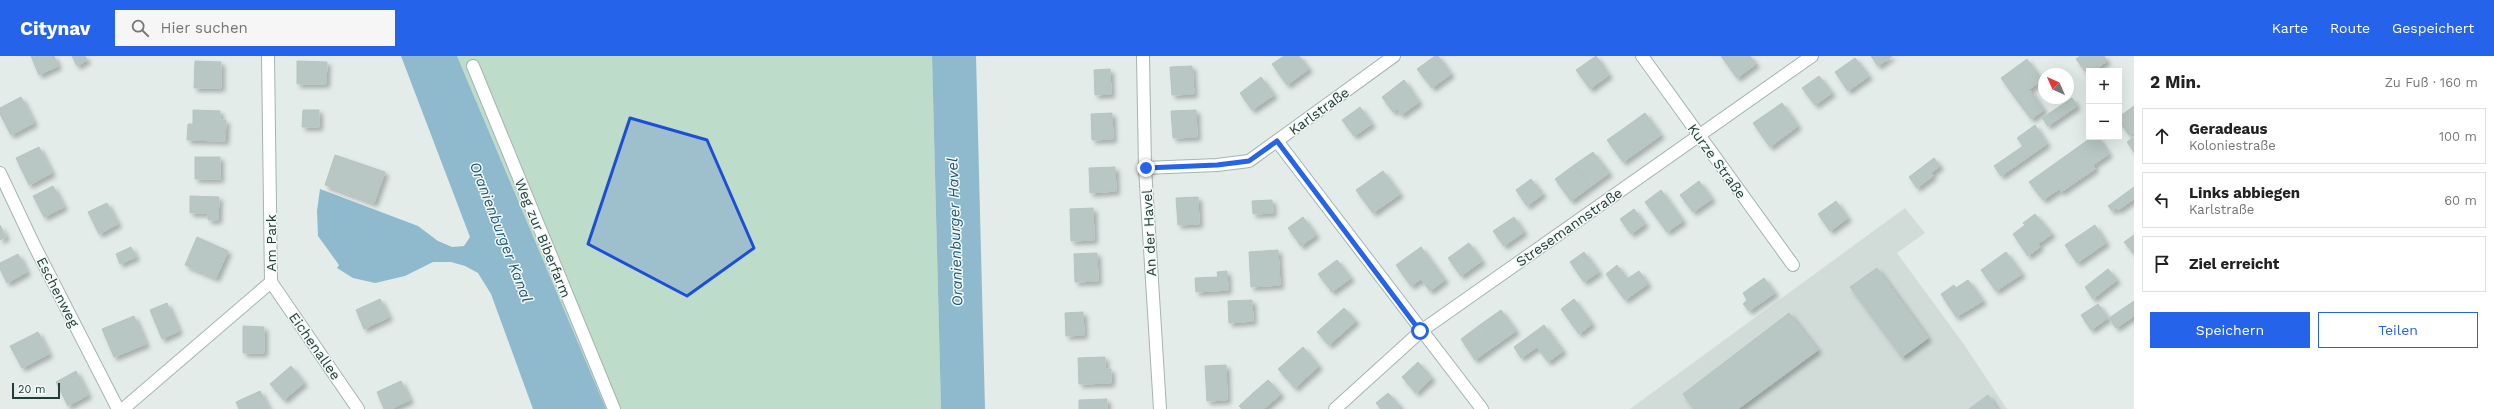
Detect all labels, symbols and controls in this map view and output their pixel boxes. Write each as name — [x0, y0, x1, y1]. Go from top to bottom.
search box — [115, 10, 395, 46]
text: Citynav — [20, 17, 91, 40]
icon: search — [129, 17, 151, 39]
text: Hier suchen — [161, 19, 248, 37]
text: Karte — [2272, 20, 2308, 36]
text: Route — [2330, 20, 2370, 36]
text: Gespeichert — [2392, 20, 2474, 36]
north arrow — [2038, 68, 2074, 104]
map controls — [2086, 68, 2122, 140]
button: + — [2086, 68, 2122, 104]
text: 2 Min. — [2150, 72, 2201, 92]
text: Zu Fuß · 160 m — [2385, 75, 2478, 90]
street label: Karlstraße — [1286, 84, 1352, 138]
button: − — [2086, 104, 2122, 140]
text: Geradeaus — [2189, 120, 2268, 138]
street label: Kurze Straße — [1685, 121, 1749, 201]
icon: ahead — [2151, 125, 2173, 147]
text: 100 m — [2439, 129, 2477, 144]
text: Koloniestraße — [2189, 138, 2276, 153]
water label: Oranienburger Havel — [943, 157, 967, 307]
water label: Oranienburger Kanal — [466, 159, 536, 305]
route end — [1137, 159, 1155, 177]
street label: Weg zur Biberfarm — [512, 176, 574, 300]
street label: Stresemannstraße — [1513, 184, 1625, 270]
text: Links abbiegen — [2189, 184, 2300, 202]
street label: An der Havel — [1139, 188, 1159, 277]
icon: left — [2151, 189, 2173, 211]
text: 60 m — [2444, 193, 2477, 208]
text: Karlstraße — [2189, 202, 2254, 217]
street label: Am Park — [263, 214, 279, 272]
icon: arrive — [2151, 253, 2173, 275]
street label: Eschenweg — [34, 254, 83, 330]
text: Ziel erreicht — [2189, 255, 2279, 273]
street label: Eichenallee — [286, 309, 344, 383]
button: Speichern — [2150, 312, 2310, 348]
button: Teilen — [2318, 312, 2478, 348]
route start — [1411, 322, 1429, 340]
scale bar — [12, 381, 60, 400]
text: 20 m — [18, 383, 46, 396]

